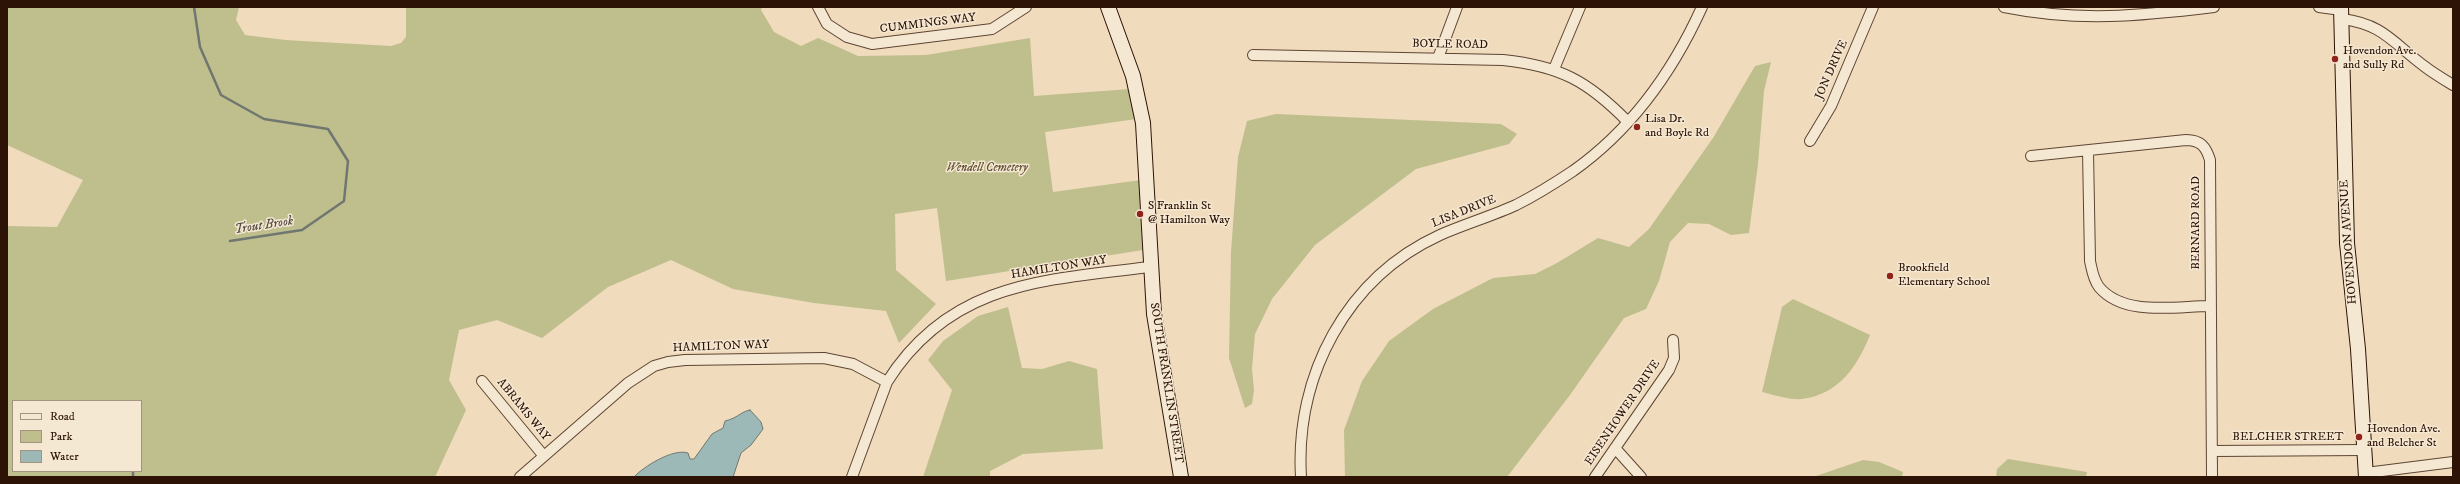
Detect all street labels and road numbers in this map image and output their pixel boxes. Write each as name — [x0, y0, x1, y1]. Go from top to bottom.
street label: CUMMINGS WAY — [879, 11, 977, 37]
street label: BOYLE ROAD — [1412, 37, 1488, 53]
street label: JON DRIVE — [1813, 38, 1851, 102]
street label: BERNARD ROAD — [2190, 176, 2204, 270]
street label: HOVENDON AVENUE — [2337, 179, 2361, 305]
street label: LISA DRIVE — [1430, 193, 1498, 231]
street label: HAMILTON WAY — [1010, 253, 1108, 283]
street label: SOUTH FRANKLIN STREET — [1146, 302, 1186, 464]
street label: HAMILTON WAY — [672, 338, 770, 356]
street label: EISENHOWER DRIVE — [1582, 357, 1664, 469]
street label: ABRAMS WAY — [493, 376, 553, 444]
street label: BELCHER STREET — [2232, 431, 2344, 445]

